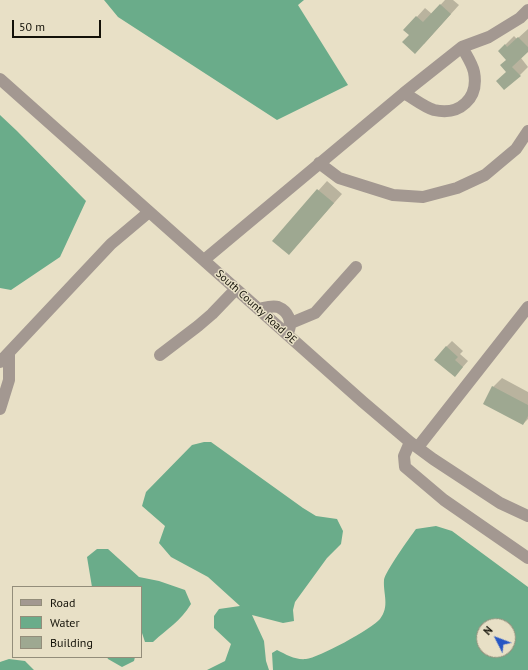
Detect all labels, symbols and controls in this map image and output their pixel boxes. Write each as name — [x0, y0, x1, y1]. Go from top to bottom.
scale bar — [14, 12, 103, 38]
text: 50 m — [19, 19, 45, 34]
street label: South County Road 9E — [213, 267, 299, 347]
legend — [12, 586, 142, 658]
text: Road — [50, 595, 75, 610]
text: Water — [50, 615, 80, 630]
north arrow — [476, 618, 516, 658]
text: N — [480, 623, 495, 638]
text: Building — [50, 635, 93, 650]

